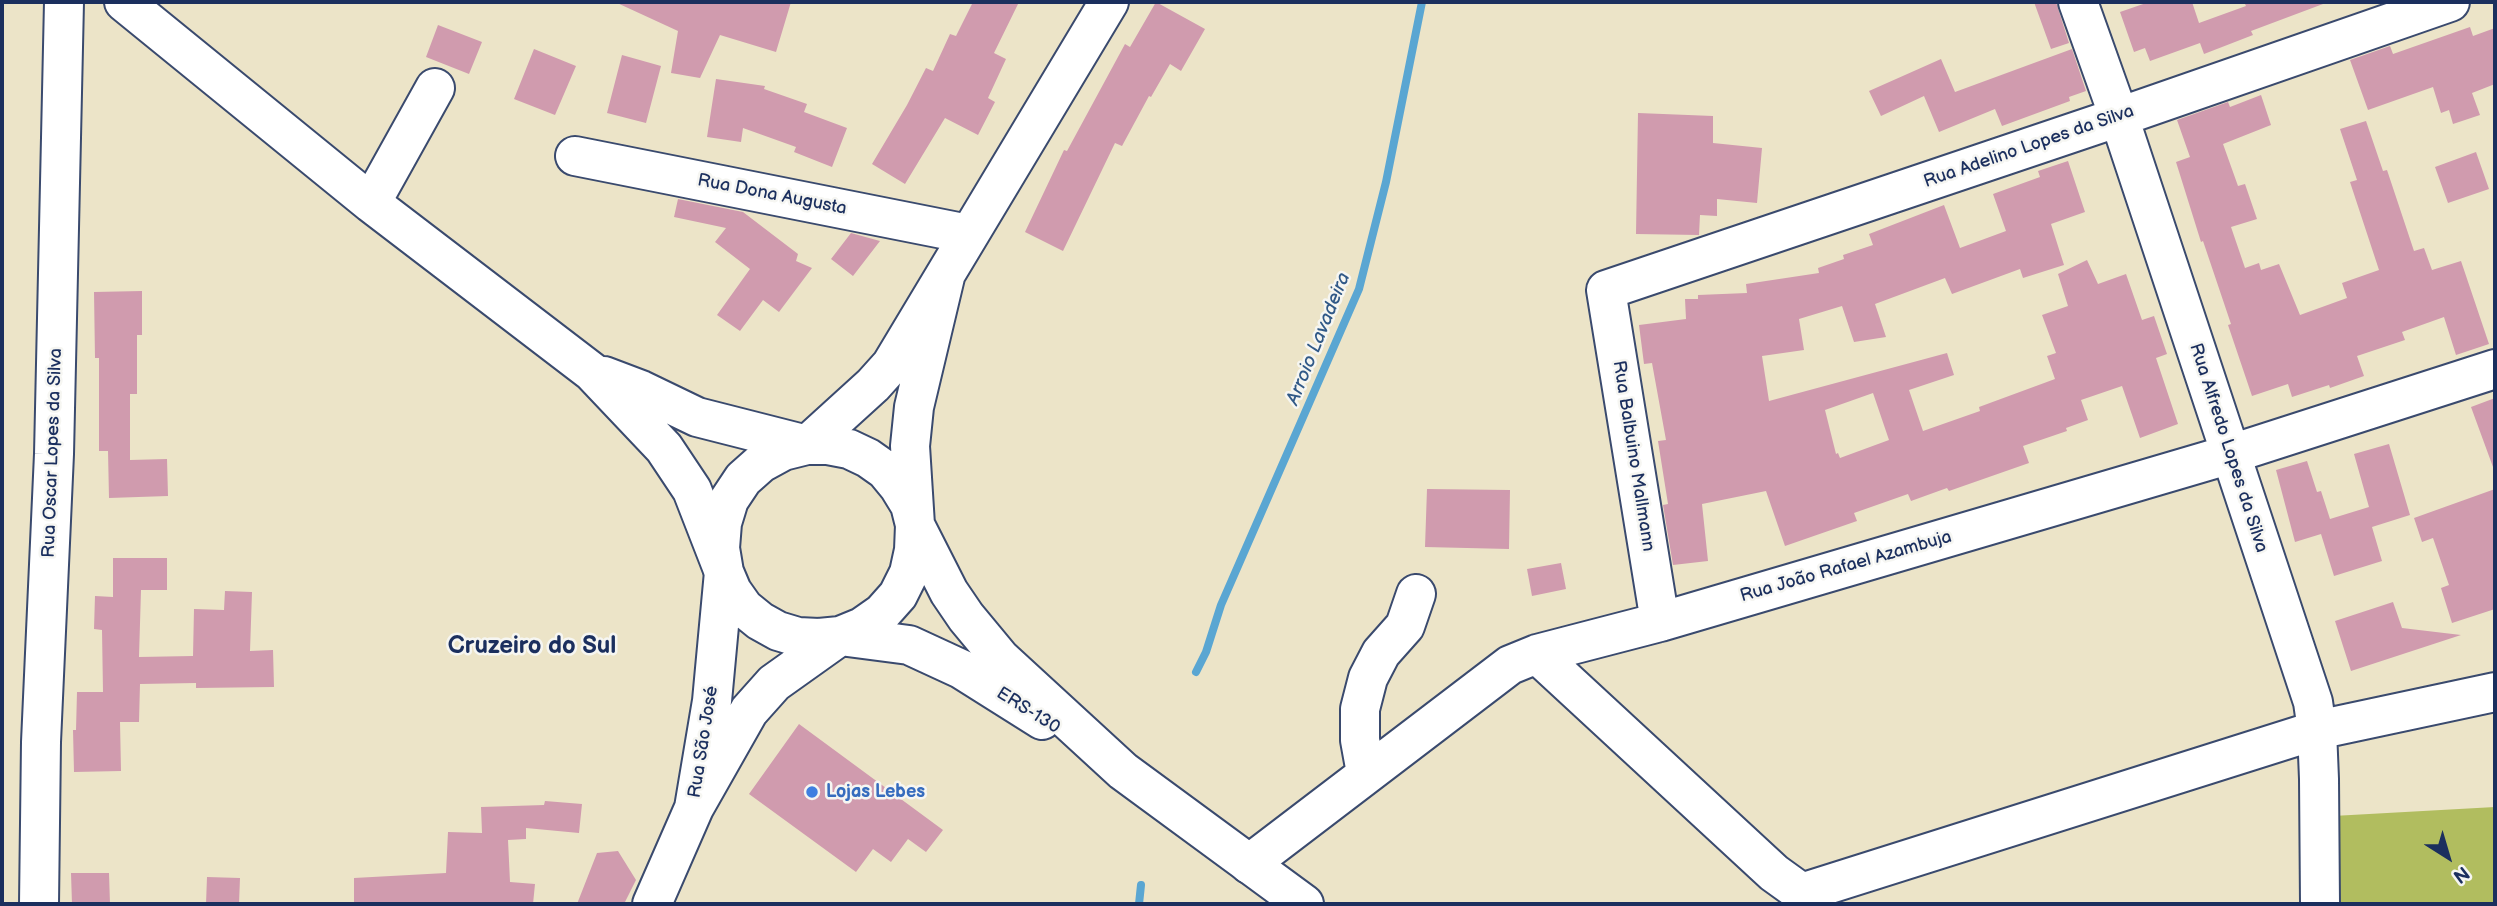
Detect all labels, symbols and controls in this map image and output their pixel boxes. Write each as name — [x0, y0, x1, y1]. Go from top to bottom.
street label: Rua Adelino Lopes da Silva — [1921, 101, 2137, 193]
street label: Rua Dona Augusta — [696, 170, 848, 220]
water label: Arroio Lavadeira — [1282, 269, 1356, 409]
street label: Rua Alfredo Lopes da Silva — [2184, 341, 2272, 555]
street label: Rua Oscar Lopes da Silva — [39, 348, 67, 558]
street label: Rua Balbuino Mallmann — [1607, 359, 1659, 553]
street label: Rua João Rafael Azambuja — [1738, 526, 1954, 608]
district label: Cruzeiro do Sul — [448, 633, 616, 661]
street label: ERS-130 — [992, 683, 1064, 739]
street label: Rua São José — [684, 684, 724, 800]
place label: Lojas Lebes — [826, 781, 925, 803]
marker: Lojas Lebes — [804, 784, 820, 800]
north arrow — [2413, 822, 2483, 892]
text: N — [2448, 861, 2474, 888]

